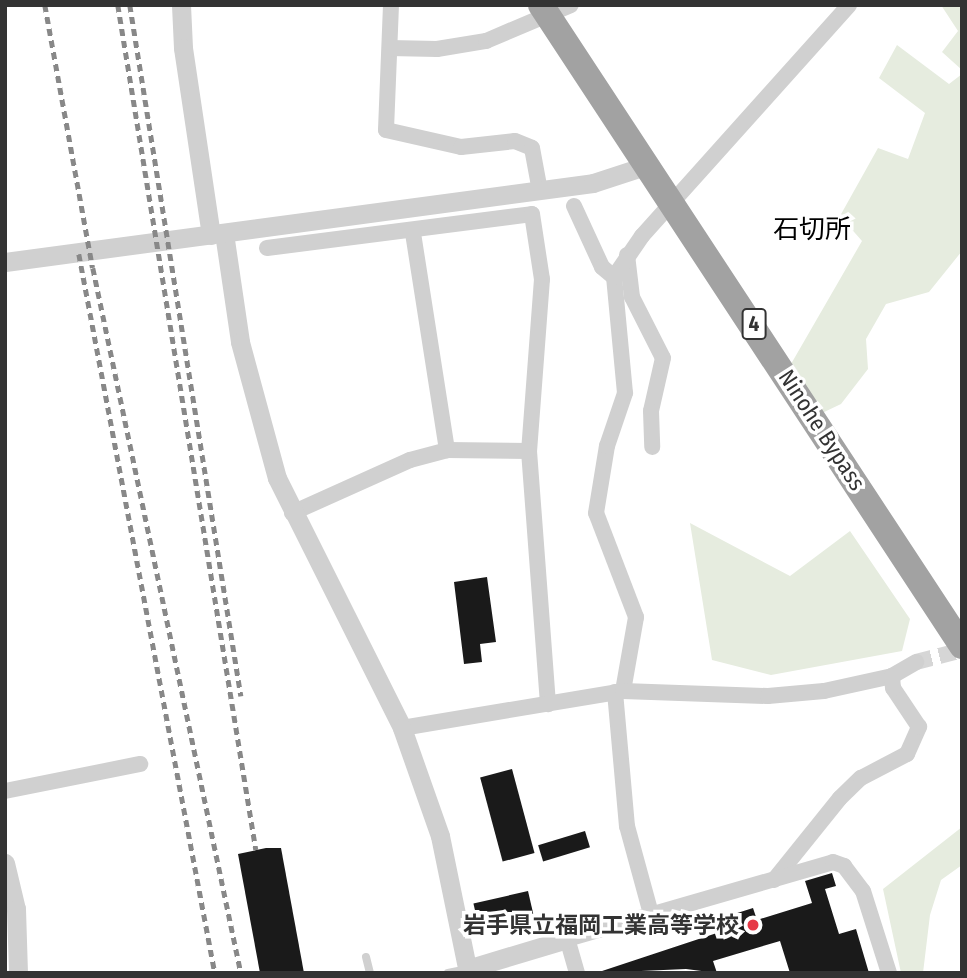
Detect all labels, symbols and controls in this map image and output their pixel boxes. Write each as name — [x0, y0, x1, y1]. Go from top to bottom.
district label: 石切所 — [773, 214, 851, 246]
road number: 4 — [740, 306, 768, 342]
street label: Ninohe Bypass — [773, 365, 871, 495]
place label: 岩手県立福岡工業高等学校 — [463, 911, 739, 939]
marker: 岩手県立福岡工業高等学校 — [745, 917, 761, 933]

